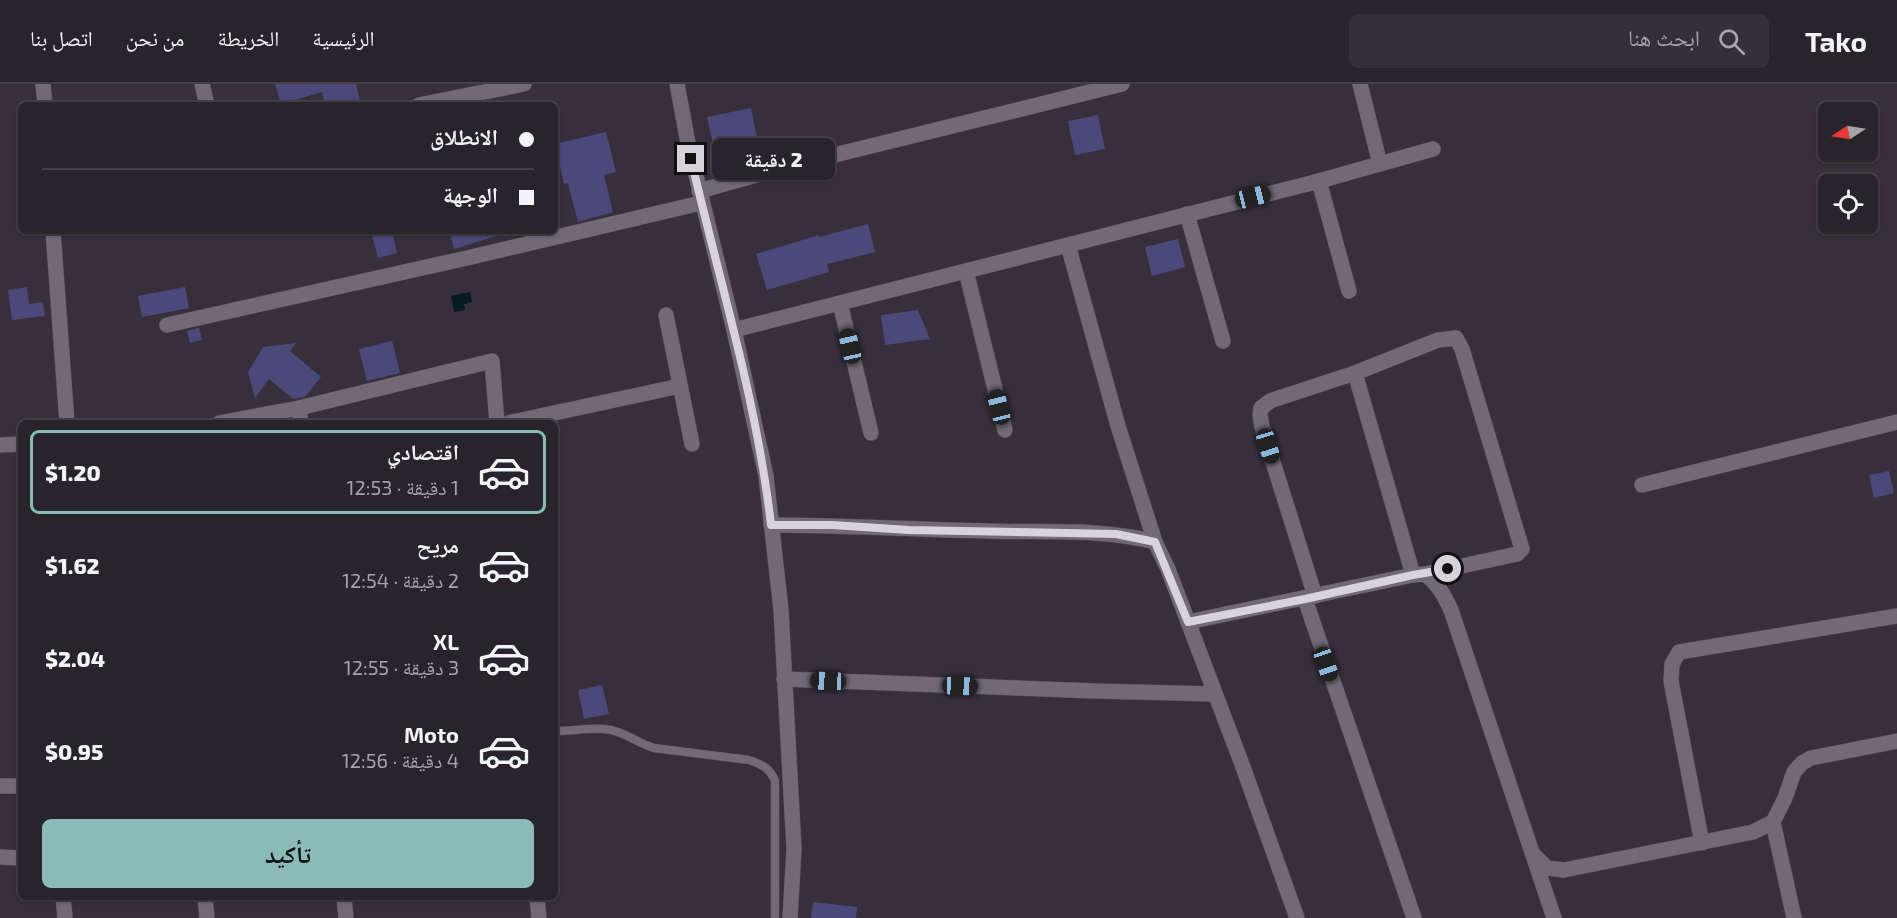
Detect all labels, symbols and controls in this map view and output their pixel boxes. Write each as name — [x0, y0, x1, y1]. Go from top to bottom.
search box — [1349, 14, 1769, 68]
text: ابحث هنا — [1628, 24, 1700, 50]
text: Tako — [1805, 24, 1867, 58]
text: اتصل بنا — [30, 25, 93, 50]
text: من نحن — [126, 25, 184, 50]
text: الخريطة — [217, 25, 279, 50]
text: الرئيسية — [312, 25, 375, 50]
icon: search — [1715, 25, 1748, 58]
north arrow — [1818, 102, 1878, 162]
map controls — [1818, 102, 1878, 234]
text: الانطلاق — [430, 123, 498, 149]
callout: 2 دقيقة — [712, 138, 835, 180]
route end — [677, 145, 704, 172]
text: 2 دقيقة — [744, 147, 803, 171]
button: locate — [1818, 174, 1878, 234]
text: الوجهة — [443, 181, 498, 207]
car — [1233, 184, 1273, 210]
car — [837, 326, 863, 366]
car — [986, 387, 1012, 427]
car — [1254, 426, 1282, 466]
text: اقتصادي — [387, 438, 459, 464]
icon: car — [477, 445, 531, 499]
text: $1.20 — [45, 459, 101, 485]
text: 1 دقيقة · 12:53 — [347, 475, 459, 499]
text: مريح — [416, 531, 459, 557]
icon: car — [477, 538, 531, 592]
text: $1.62 — [45, 552, 100, 578]
route start — [1434, 555, 1461, 582]
text: 2 دقيقة · 12:54 — [342, 568, 459, 592]
text: XL — [433, 628, 459, 654]
icon: car — [477, 631, 531, 685]
car — [1312, 644, 1340, 684]
text: $2.04 — [45, 645, 105, 671]
text: 3 دقيقة · 12:55 — [344, 655, 459, 679]
car — [810, 671, 846, 691]
car — [942, 676, 978, 696]
text: Moto — [404, 721, 459, 747]
icon: car — [477, 724, 531, 778]
text: $0.95 — [45, 738, 103, 764]
text: 4 دقيقة · 12:56 — [342, 748, 459, 772]
button: تأكيد — [42, 819, 534, 888]

